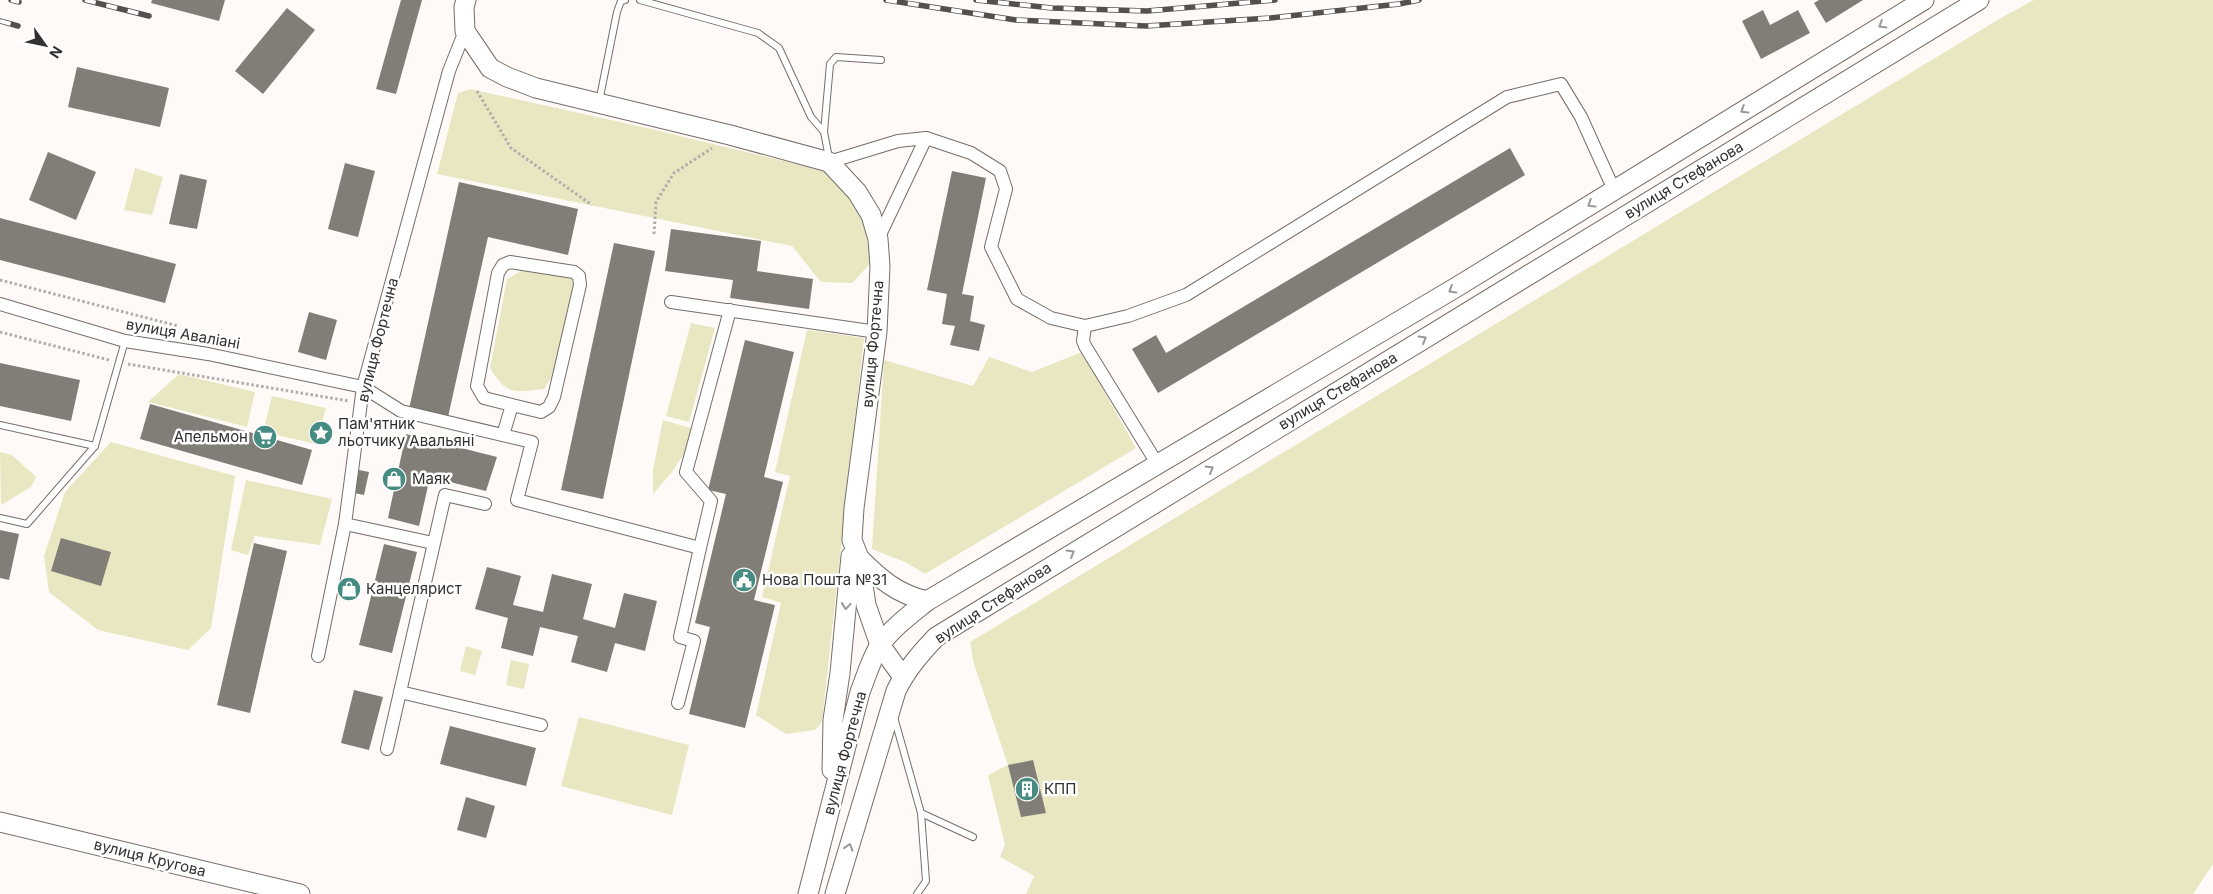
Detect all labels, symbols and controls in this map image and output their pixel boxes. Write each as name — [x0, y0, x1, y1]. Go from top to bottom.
one-way arrow — [1879, 18, 1888, 28]
north arrow — [20, 20, 70, 70]
text: N — [46, 43, 66, 61]
one-way arrow — [1740, 104, 1749, 113]
street label: вулиця Стефанова — [1621, 137, 1747, 223]
one-way arrow — [1587, 198, 1596, 208]
street label: вулиця Фортечна — [353, 276, 402, 404]
street label: вулиця Фортечна — [857, 280, 888, 408]
one-way arrow — [1449, 283, 1458, 293]
street label: вулиця Аваліані — [124, 314, 242, 353]
one-way arrow — [1418, 335, 1427, 345]
street label: вулиця Стефанова — [1275, 348, 1401, 434]
place label: Пам'ятник льотчику Авальяні — [338, 414, 474, 450]
place icon: Пам'ятник льотчику Авальяні — [308, 420, 334, 446]
supermarket icon: Апельмон — [252, 424, 278, 450]
place label: Апельмон — [174, 427, 248, 446]
one-way arrow — [1205, 465, 1214, 475]
shop icon: Маяк — [381, 466, 407, 492]
place label: Маяк — [412, 469, 450, 488]
one-way arrow — [1066, 550, 1075, 560]
street label: вулиця Стефанова — [931, 558, 1055, 647]
public building icon: Нова Пошта №31 — [731, 567, 757, 593]
place label: Нова Пошта №31 — [762, 570, 887, 589]
shop icon: Канцелярист — [336, 576, 362, 602]
place label: Канцелярист — [366, 579, 462, 598]
one-way arrow — [841, 602, 852, 610]
street label: вулиця Фортечна — [819, 689, 870, 817]
building icon: КПП — [1014, 776, 1040, 802]
place label: КПП — [1044, 779, 1076, 798]
street label: вулиця Кругова — [92, 834, 208, 881]
one-way arrow — [843, 844, 853, 852]

